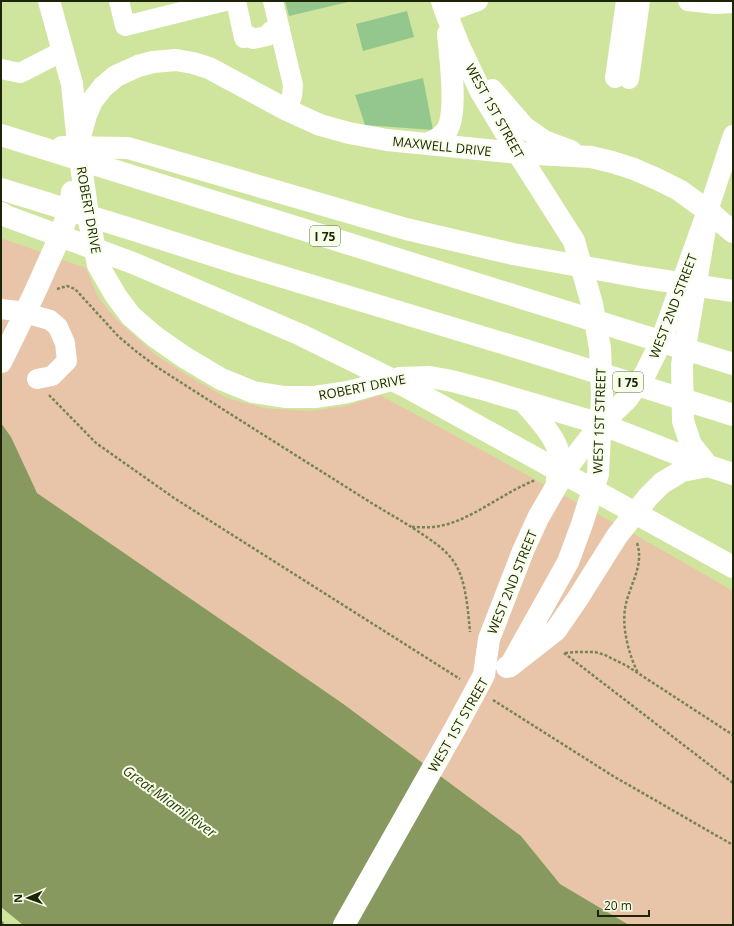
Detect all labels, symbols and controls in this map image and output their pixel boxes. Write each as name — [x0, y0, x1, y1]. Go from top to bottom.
street label: WEST 1ST STREET — [461, 60, 529, 162]
street label: MAXWELL DRIVE — [391, 132, 493, 160]
street label: ROBERT DRIVE — [72, 165, 106, 255]
road number: I 75 — [310, 226, 340, 246]
street label: WEST 2ND STREET — [645, 250, 702, 361]
street label: WEST 1ST STREET — [588, 367, 610, 474]
street label: ROBERT DRIVE — [317, 370, 407, 404]
road number: I 75 — [613, 372, 643, 392]
street label: WEST 2ND STREET — [483, 526, 541, 637]
street label: WEST 1ST STREET — [424, 674, 493, 775]
water label: Great Miami River — [119, 761, 221, 842]
north arrow — [8, 878, 48, 918]
scale bar — [598, 892, 649, 918]
text: N — [10, 894, 25, 903]
text: 20 m — [604, 897, 632, 914]

